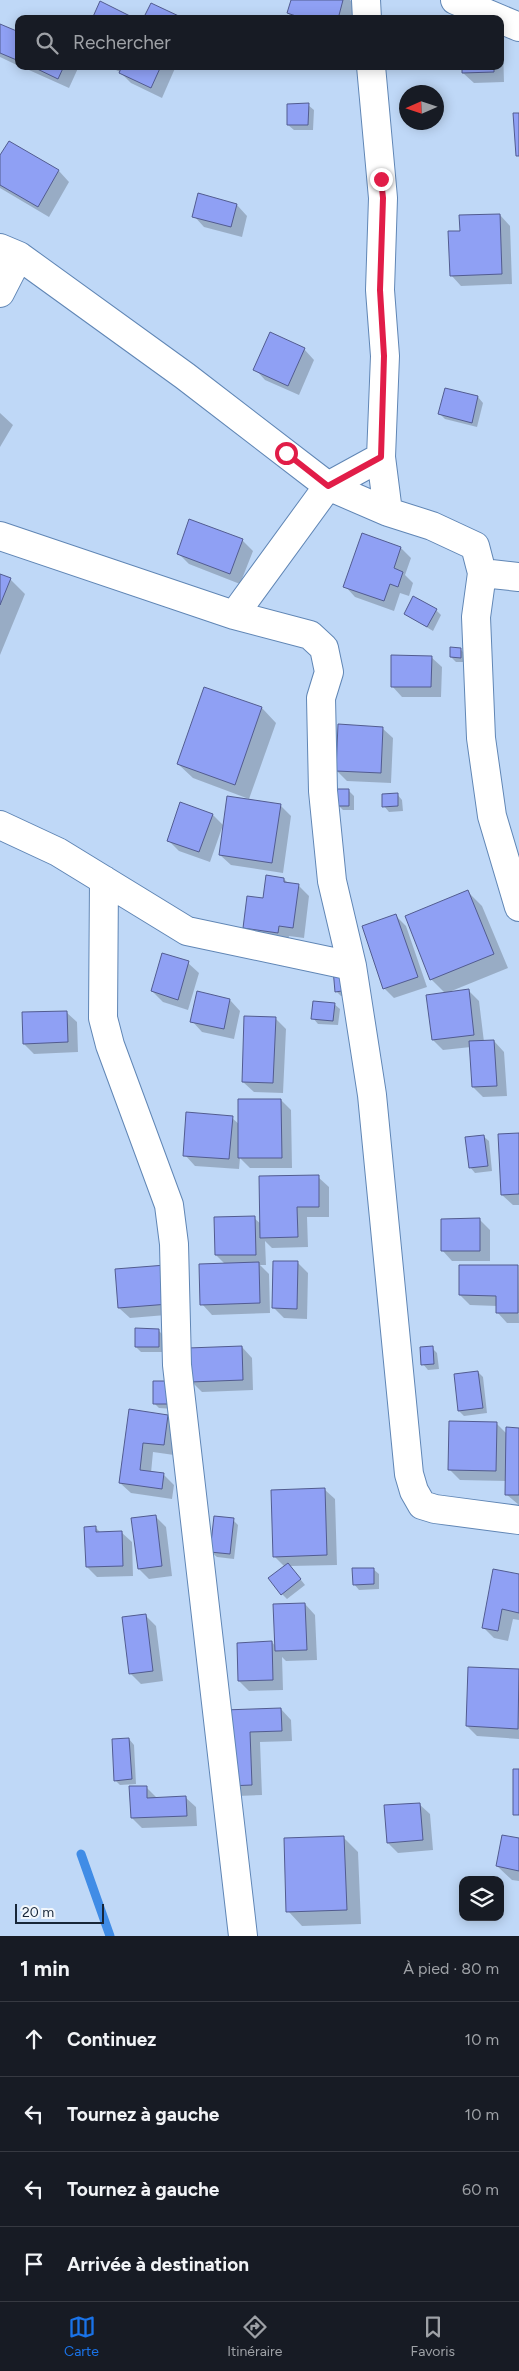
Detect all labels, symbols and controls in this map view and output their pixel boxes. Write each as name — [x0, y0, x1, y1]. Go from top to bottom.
search box — [15, 15, 504, 70]
icon: search — [33, 29, 61, 57]
text: Rechercher — [73, 31, 171, 54]
north arrow — [399, 85, 444, 130]
route end — [370, 168, 393, 191]
route start — [275, 442, 298, 465]
map controls — [459, 1876, 504, 1921]
button: layers — [459, 1876, 504, 1921]
scale bar — [15, 1901, 104, 1924]
text: 20 m — [22, 1904, 54, 1921]
text: 1 min — [20, 1956, 70, 1981]
text: À pied · 80 m — [403, 1959, 499, 1978]
icon: ahead — [20, 2025, 48, 2053]
text: Continuez — [67, 2028, 156, 2051]
text: 10 m — [465, 2030, 499, 2049]
icon: left — [20, 2100, 48, 2128]
text: Tournez à gauche — [67, 2103, 219, 2126]
text: 10 m — [465, 2105, 499, 2124]
icon: left — [20, 2175, 48, 2203]
text: Tournez à gauche — [67, 2178, 219, 2201]
text: 60 m — [462, 2180, 499, 2199]
icon: arrive — [20, 2250, 48, 2278]
text: Arrivée à destination — [67, 2253, 249, 2276]
tab: Carte — [64, 2313, 99, 2360]
tab: Itinéraire — [227, 2313, 282, 2360]
tab: Favoris — [411, 2313, 455, 2360]

